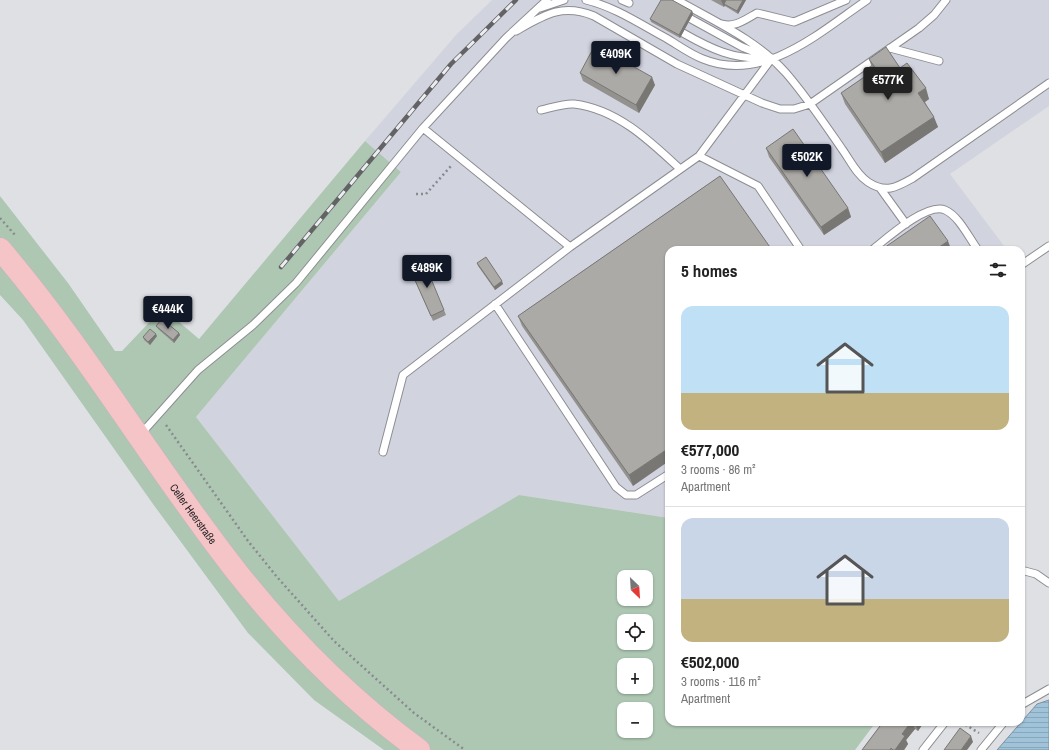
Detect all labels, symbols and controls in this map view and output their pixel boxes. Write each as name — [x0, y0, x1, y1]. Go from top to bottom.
pin: €409K — [588, 41, 644, 75]
text: €409K — [600, 45, 632, 62]
pin: €577K — [860, 67, 916, 101]
text: €577K — [872, 71, 904, 88]
pin: €502K — [779, 144, 835, 178]
text: €502K — [791, 148, 823, 165]
pin: €489K — [399, 255, 455, 289]
text: €489K — [411, 259, 443, 276]
text: 5 homes — [681, 259, 738, 282]
icon: filters — [987, 259, 1009, 281]
pin: €444K — [140, 296, 196, 330]
text: €444K — [152, 300, 184, 317]
icon: home — [809, 332, 881, 404]
text: €577,000 — [681, 438, 739, 461]
text: 3 rooms · 86 m² — [681, 461, 756, 478]
text: Apartment — [681, 478, 730, 495]
street label: Celler Heerstraße — [167, 481, 220, 547]
icon: home — [809, 544, 881, 616]
north arrow — [617, 570, 653, 606]
map controls — [617, 570, 653, 738]
button: locate — [617, 614, 653, 650]
text: €502,000 — [681, 650, 739, 673]
button: + — [617, 658, 653, 694]
text: 3 rooms · 116 m² — [681, 673, 761, 690]
text: Apartment — [681, 690, 730, 707]
button: − — [617, 702, 653, 738]

